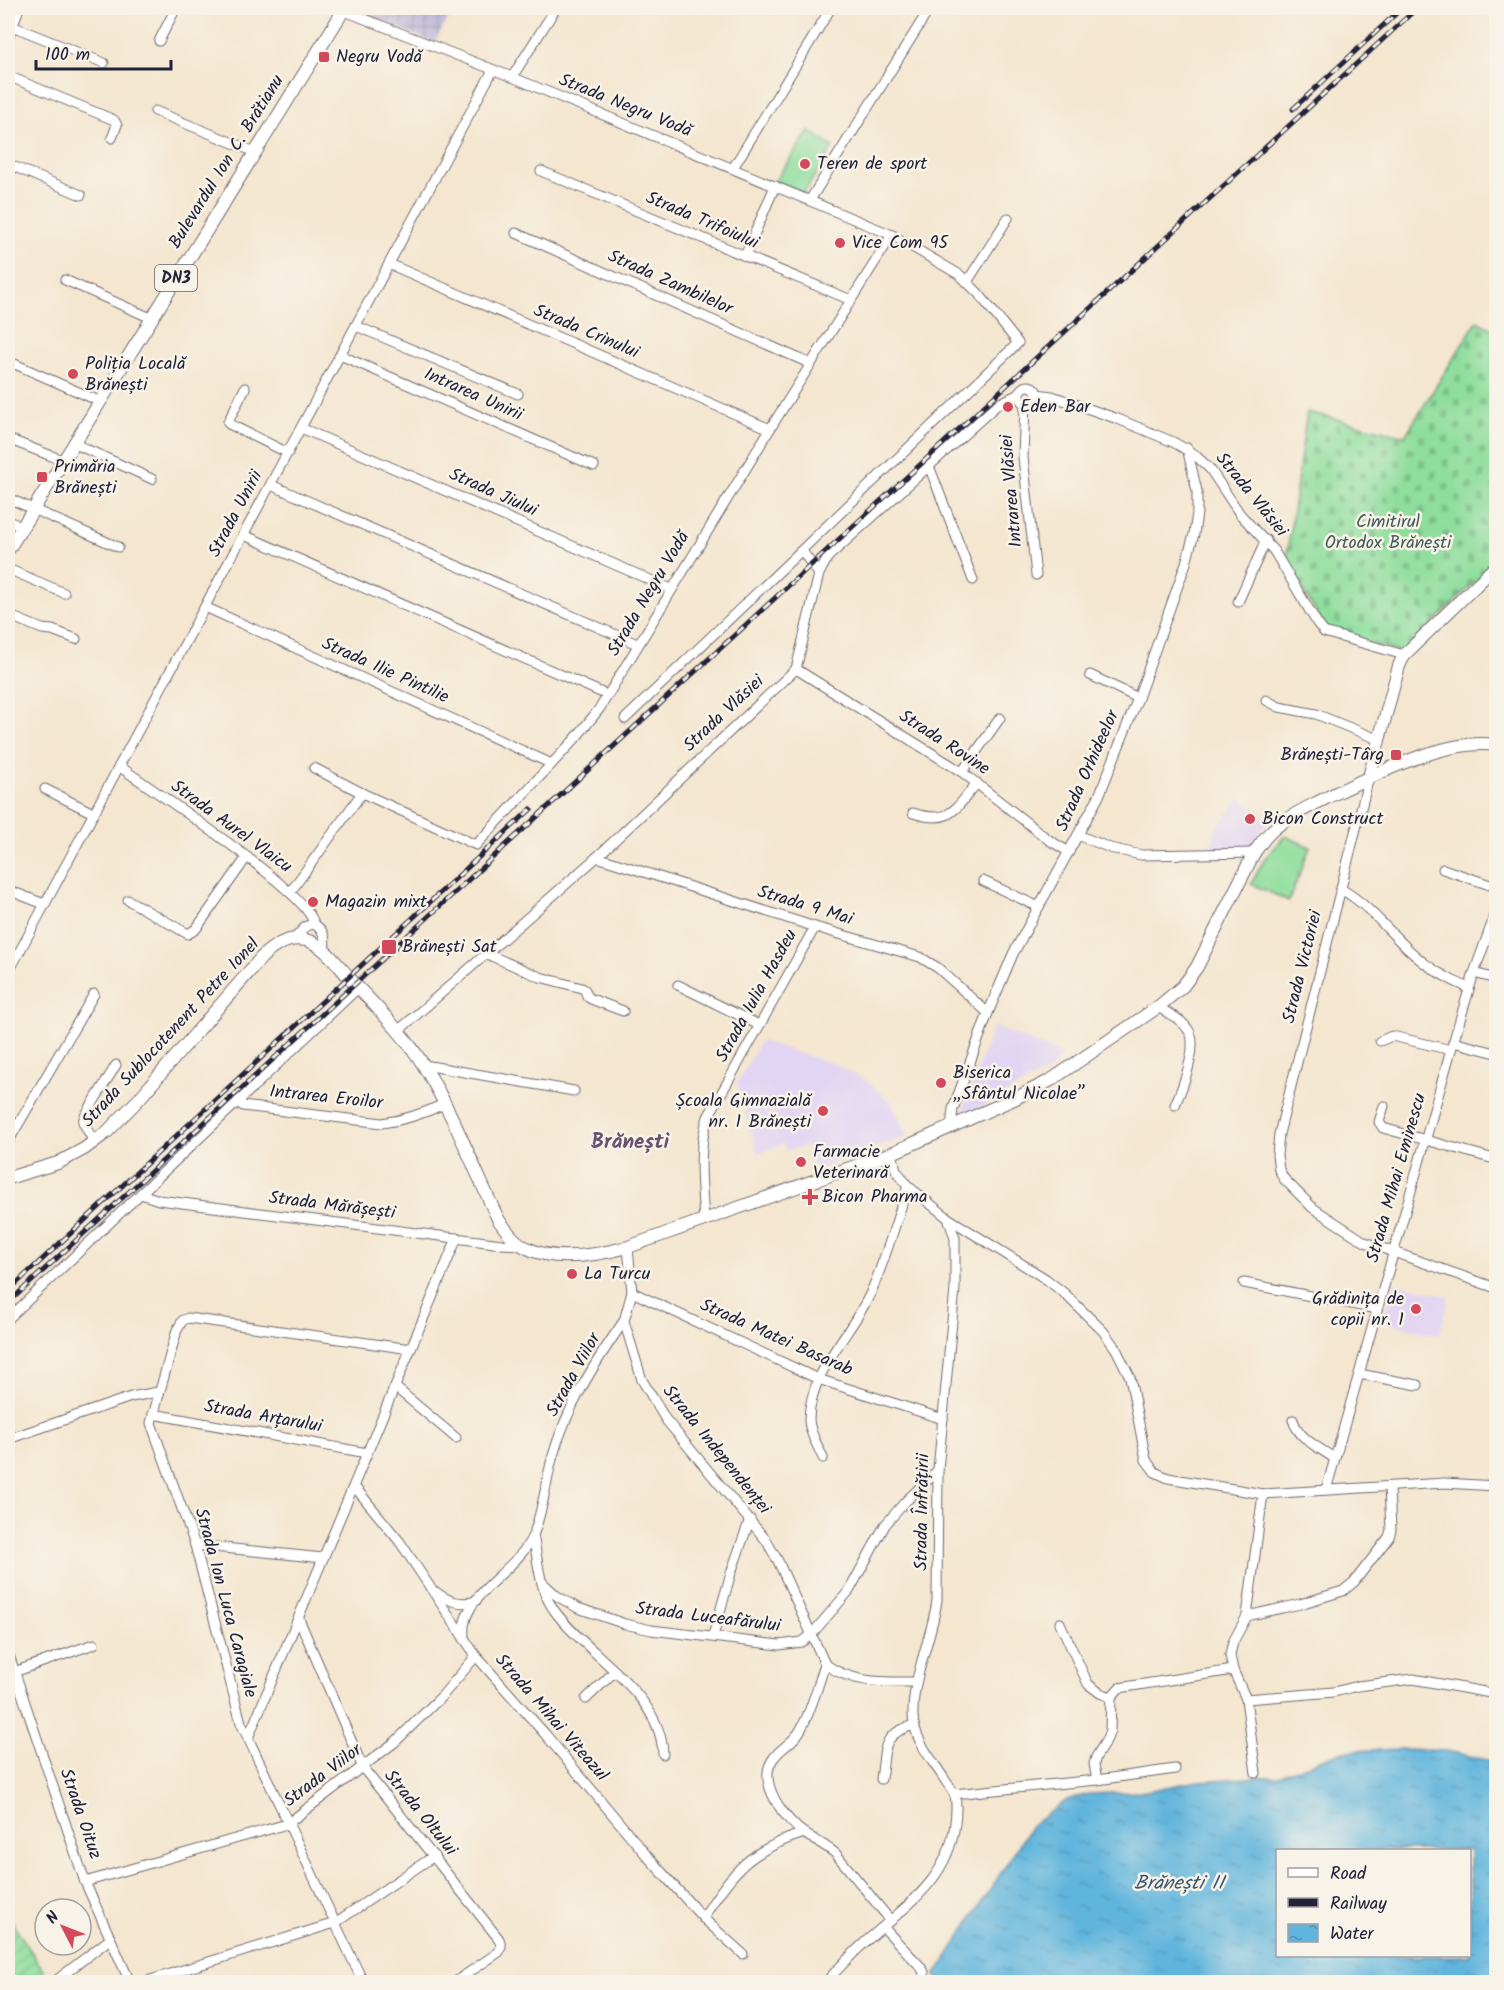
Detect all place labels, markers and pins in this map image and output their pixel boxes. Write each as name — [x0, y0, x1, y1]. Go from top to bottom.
place label: Negru Vodă — [336, 43, 423, 72]
marker: Negru Vodă — [317, 50, 331, 64]
place label: Teren de sport — [817, 150, 928, 179]
marker: Teren de sport — [798, 157, 812, 171]
place label: Vice Com 95 — [852, 229, 949, 258]
marker: Vice Com 95 — [833, 236, 847, 250]
place label: Poliția Locală Brănești — [85, 350, 187, 400]
marker: Poliția Locală Brănești — [66, 367, 80, 381]
place label: Eden Bar — [1020, 393, 1091, 422]
marker: Eden Bar — [1001, 400, 1015, 414]
place label: Primăria Brănești — [54, 453, 117, 503]
marker: Primăria Brănești — [35, 470, 49, 484]
place label: Brănești-Târg — [1281, 741, 1384, 770]
marker: Brănești-Târg — [1389, 748, 1403, 762]
place label: Bicon Construct — [1262, 805, 1385, 834]
marker: Bicon Construct — [1243, 812, 1257, 826]
place label: Magazin mixt — [325, 888, 428, 917]
marker: Magazin mixt — [306, 895, 320, 909]
place label: Brănești Sat — [402, 933, 498, 962]
marker: Brănești Sat — [380, 938, 398, 956]
place label: Biserica „Sfântul Nicolae” — [953, 1059, 1086, 1109]
marker: Biserica „Sfântul Nicolae” — [934, 1076, 948, 1090]
place label: Școala Gimnazială nr. 1 Brănești — [675, 1087, 813, 1137]
marker: Școala Gimnazială nr. 1 Brănești — [816, 1104, 830, 1118]
place label: Farmacie Veterinară — [813, 1138, 890, 1188]
marker: Farmacie Veterinară — [794, 1155, 808, 1169]
place label: Bicon Pharma — [822, 1183, 927, 1212]
marker: Bicon Pharma — [803, 1190, 817, 1204]
place label: La Turcu — [584, 1260, 651, 1289]
marker: La Turcu — [565, 1267, 579, 1281]
place label: Grădinița de copii nr. 1 — [1312, 1285, 1404, 1335]
marker: Grădinița de copii nr. 1 — [1409, 1302, 1423, 1316]

